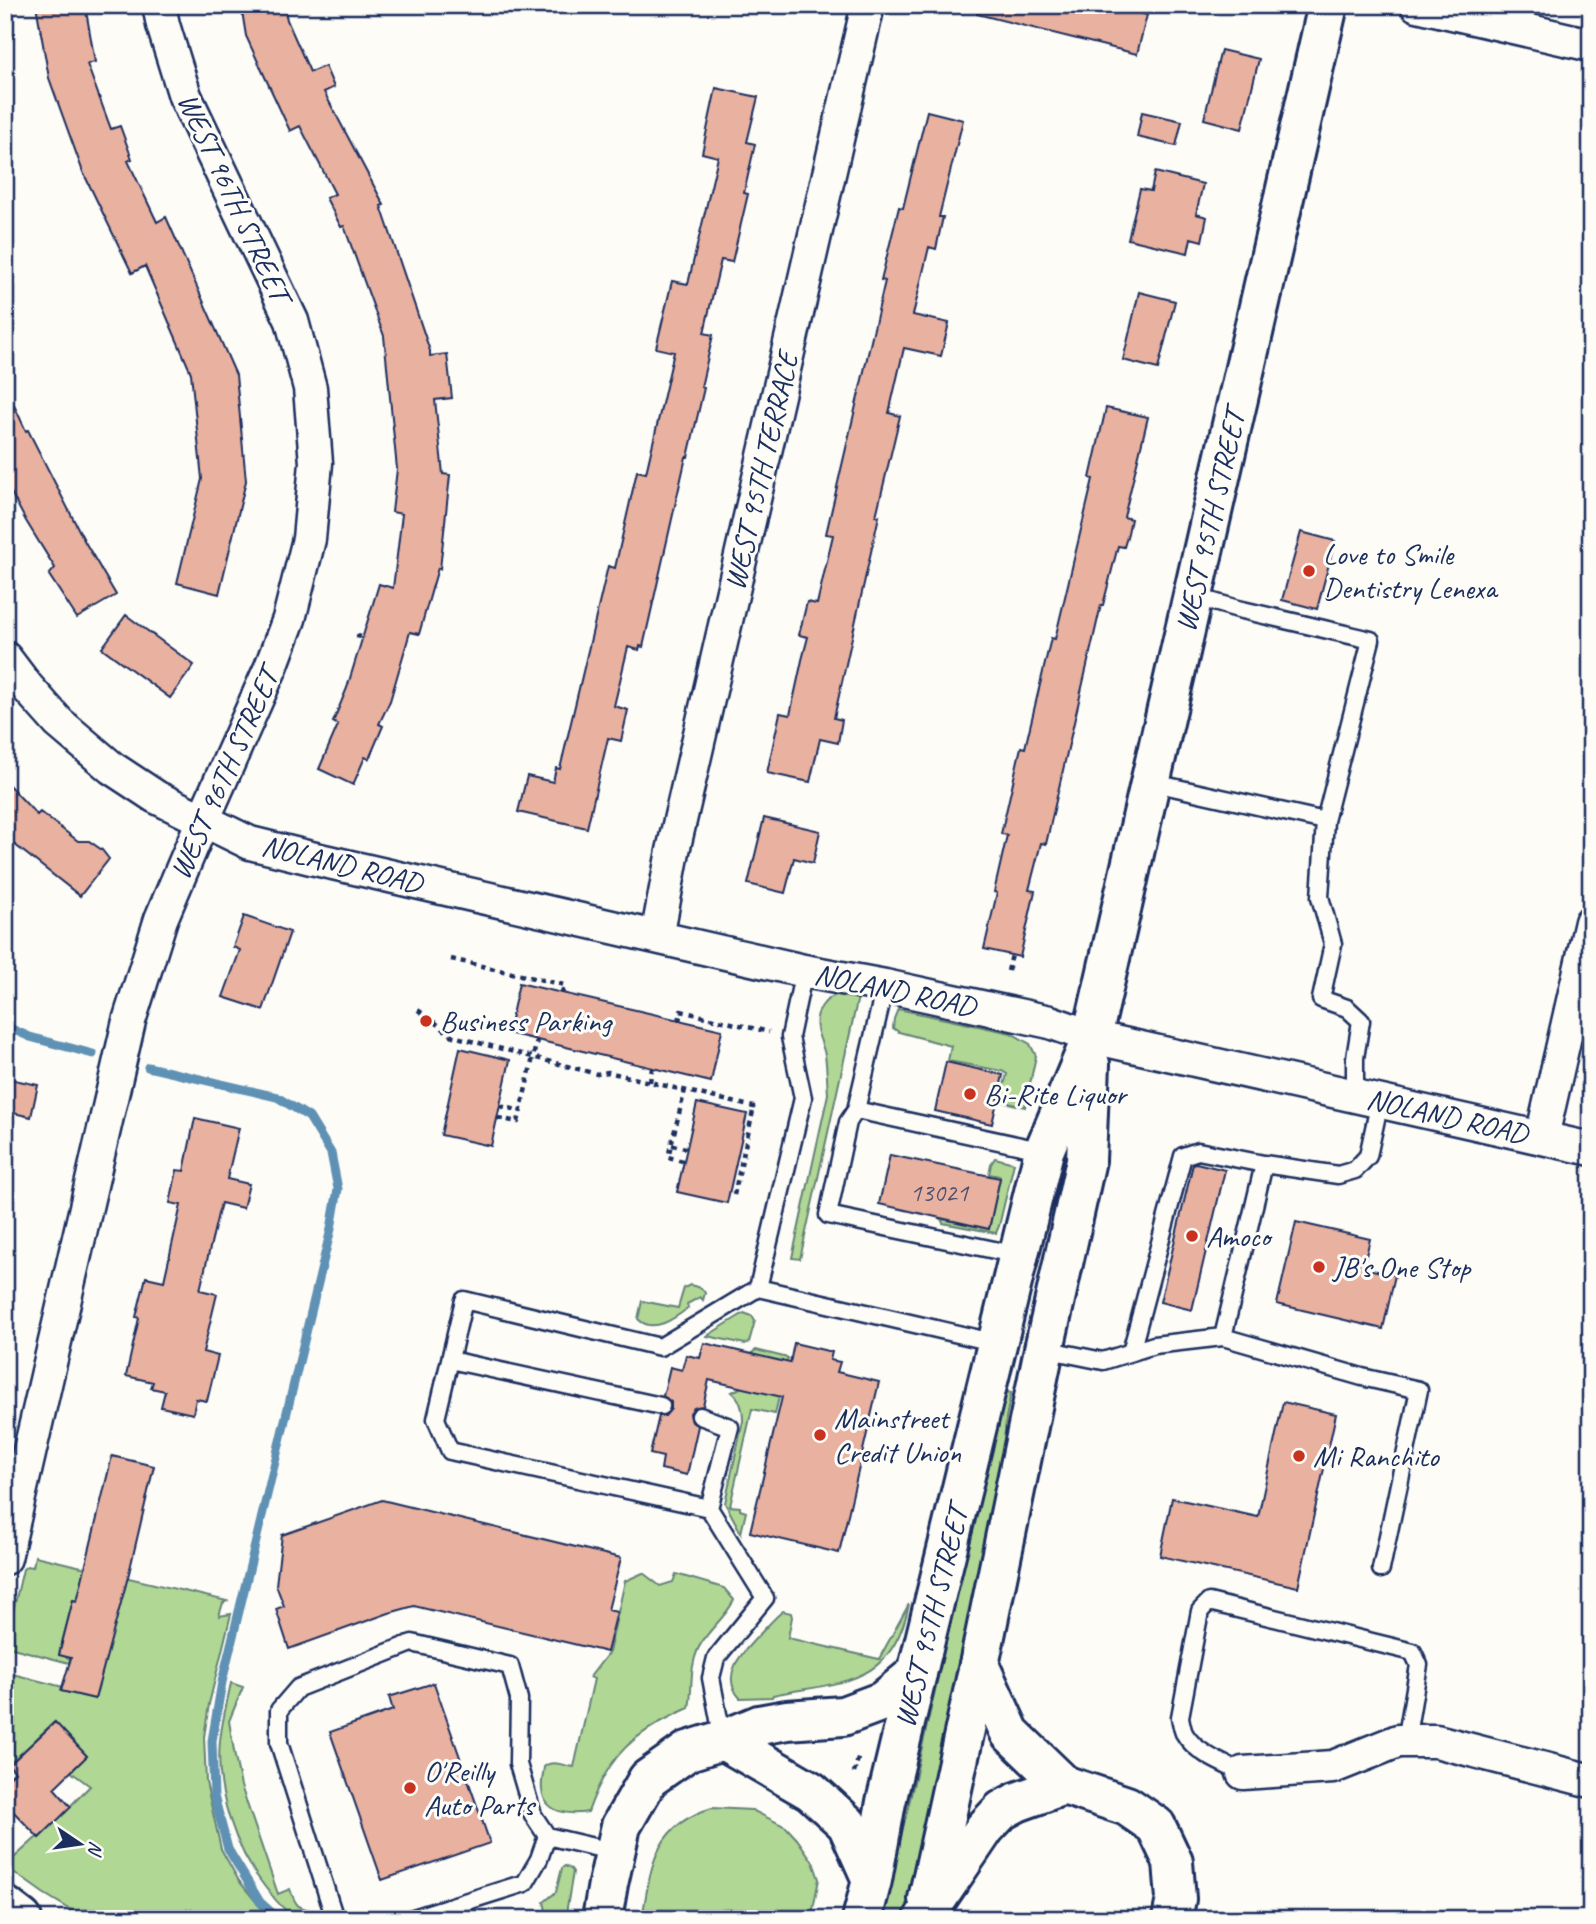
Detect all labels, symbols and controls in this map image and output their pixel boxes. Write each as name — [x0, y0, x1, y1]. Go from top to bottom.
street label: WEST 96TH STREET — [169, 87, 302, 314]
street label: WEST 95TH TERRACE — [715, 345, 808, 593]
street label: WEST 95TH STREET — [1166, 400, 1256, 635]
place label: Love to Smile Dentistry Lenexa — [1323, 535, 1499, 607]
marker: Love to Smile Dentistry Lenexa — [1301, 563, 1317, 579]
street label: WEST 96TH STREET — [161, 657, 290, 885]
street label: NOLAND ROAD — [258, 826, 428, 903]
street label: NOLAND ROAD — [811, 954, 981, 1026]
place label: Business Parking — [440, 1002, 613, 1040]
marker: Business Parking — [418, 1013, 434, 1029]
place label: Bi-Rite Liquor — [984, 1075, 1128, 1113]
street label: NOLAND ROAD — [1363, 1079, 1533, 1153]
marker: Bi-Rite Liquor — [962, 1086, 978, 1102]
house number: 13021 — [910, 1176, 970, 1209]
place label: Amoco — [1206, 1217, 1274, 1255]
marker: Amoco — [1184, 1228, 1200, 1244]
place label: JB's One Stop — [1331, 1248, 1472, 1286]
marker: JB's One Stop — [1311, 1259, 1327, 1275]
place label: Mainstreet Credit Union — [834, 1399, 961, 1471]
marker: Mainstreet Credit Union — [812, 1427, 828, 1443]
place label: Mi Ranchito — [1313, 1437, 1440, 1475]
marker: Mi Ranchito — [1291, 1448, 1307, 1464]
street label: WEST 95TH STREET — [885, 1496, 979, 1731]
place label: O'Reilly Auto Parts — [424, 1752, 536, 1824]
marker: O'Reilly Auto Parts — [402, 1780, 418, 1796]
north arrow — [46, 1808, 116, 1878]
text: N — [82, 1839, 109, 1859]

